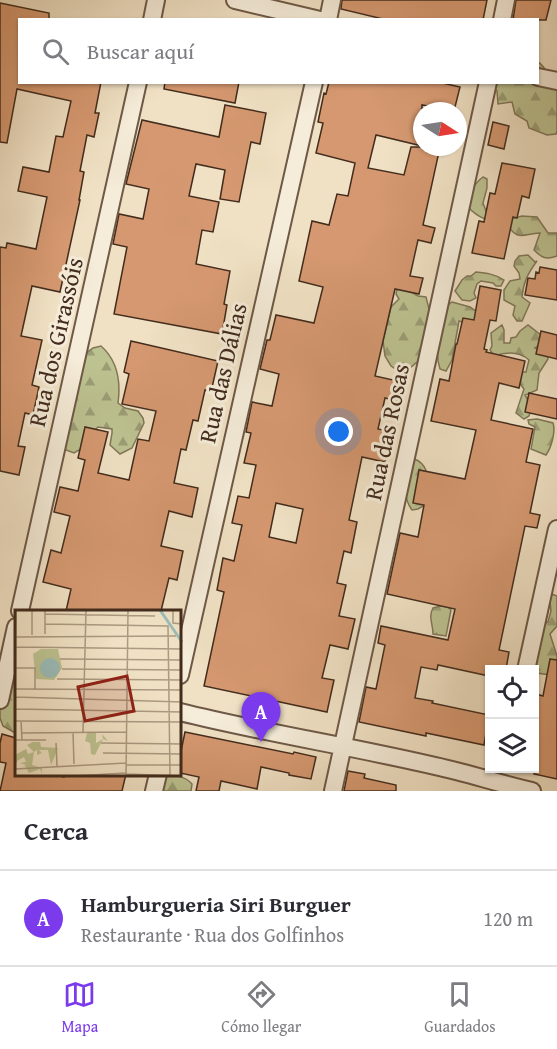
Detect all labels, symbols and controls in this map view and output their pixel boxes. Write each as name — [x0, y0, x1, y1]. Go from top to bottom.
search box — [18, 18, 539, 84]
icon: search — [39, 35, 72, 68]
text: Buscar aquí — [87, 35, 194, 67]
north arrow — [413, 102, 467, 156]
street label: Rua dos Girassóis — [19, 254, 92, 430]
street label: Rua das Dálias — [189, 299, 256, 446]
street label: Rua das Rosas — [355, 360, 418, 503]
your location — [324, 417, 353, 446]
inset map — [15, 610, 182, 776]
map controls — [485, 665, 539, 773]
button: locate — [485, 665, 539, 719]
pin: A — [242, 692, 280, 742]
button: layers — [485, 719, 539, 773]
text: Cerca — [24, 811, 88, 850]
text: Hamburgueria Siri Burguer — [81, 888, 351, 920]
text: A — [37, 904, 50, 933]
text: 120 m — [483, 904, 533, 933]
text: Restaurante · Rua dos Golfinhos — [81, 920, 344, 949]
tab: Mapa — [61, 978, 98, 1038]
tab: Cómo llegar — [221, 978, 301, 1038]
tab: Guardados — [424, 978, 496, 1038]

